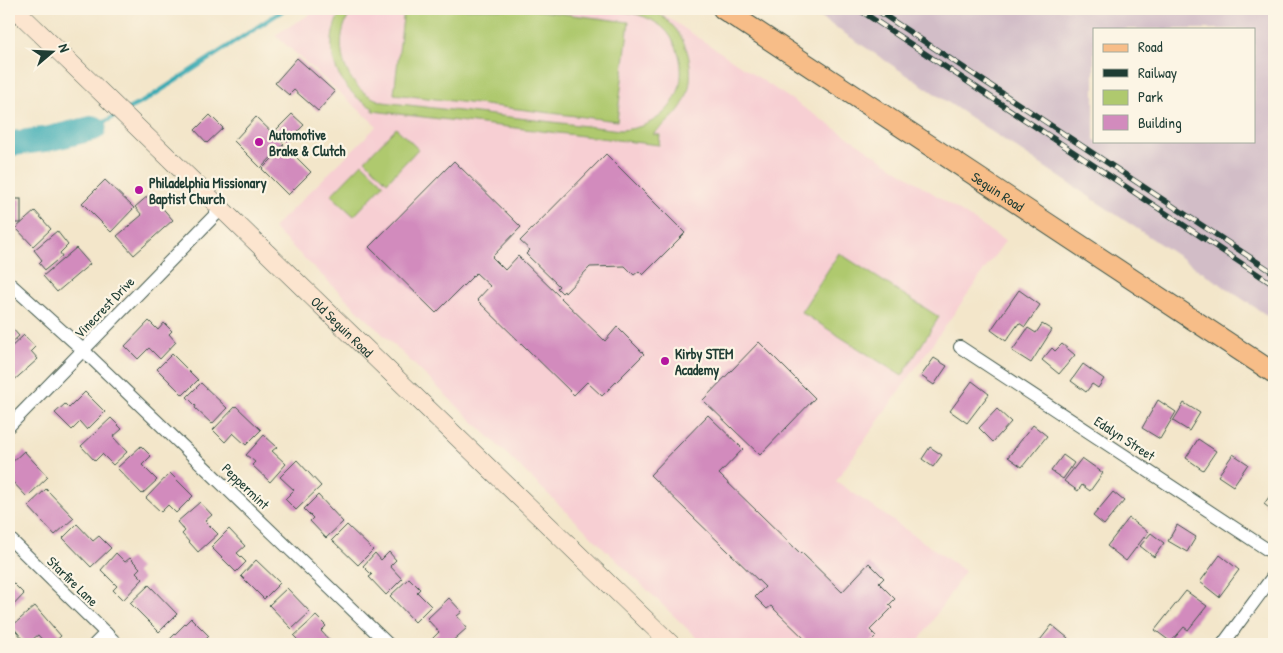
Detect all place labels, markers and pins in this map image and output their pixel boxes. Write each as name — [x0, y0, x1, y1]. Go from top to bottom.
place label: Automotive Brake & Clutch — [269, 125, 345, 160]
marker: Automotive Brake & Clutch — [253, 136, 265, 148]
place label: Philadelphia Missionary Baptist Church — [149, 173, 267, 210]
marker: Philadelphia Missionary Baptist Church — [133, 184, 145, 196]
place label: Kirby STEM Academy — [675, 344, 733, 381]
marker: Kirby STEM Academy — [659, 355, 671, 367]

